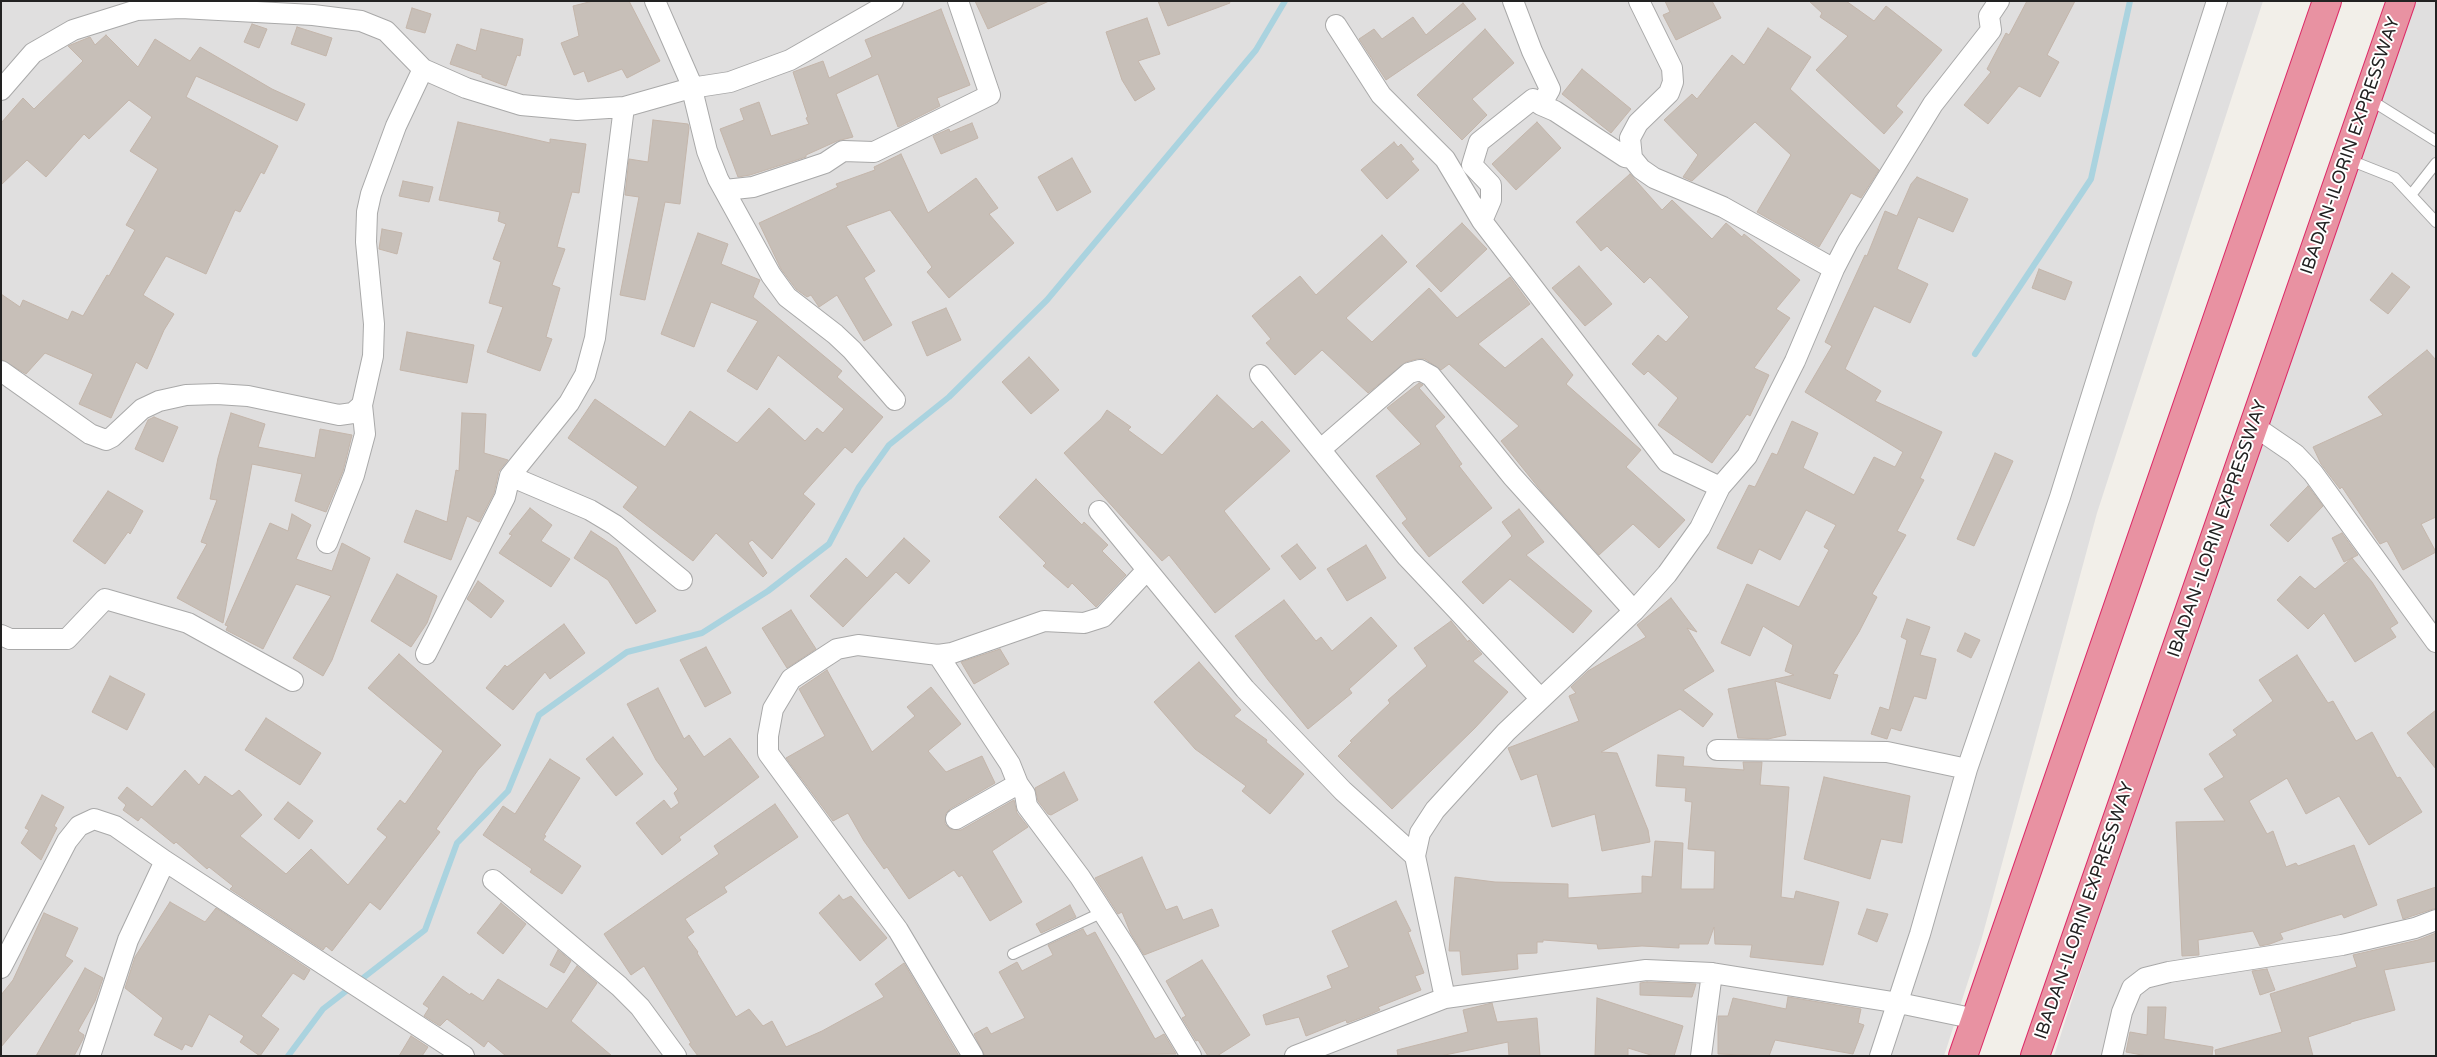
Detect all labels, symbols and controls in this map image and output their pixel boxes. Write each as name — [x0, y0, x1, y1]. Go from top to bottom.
street label: IBADAN-ILORIN EXPRESSWAY — [2297, 14, 2405, 278]
street label: IBADAN-ILORIN EXPRESSWAY — [2164, 397, 2272, 661]
street label: IBADAN-ILORIN EXPRESSWAY — [2031, 779, 2139, 1043]

